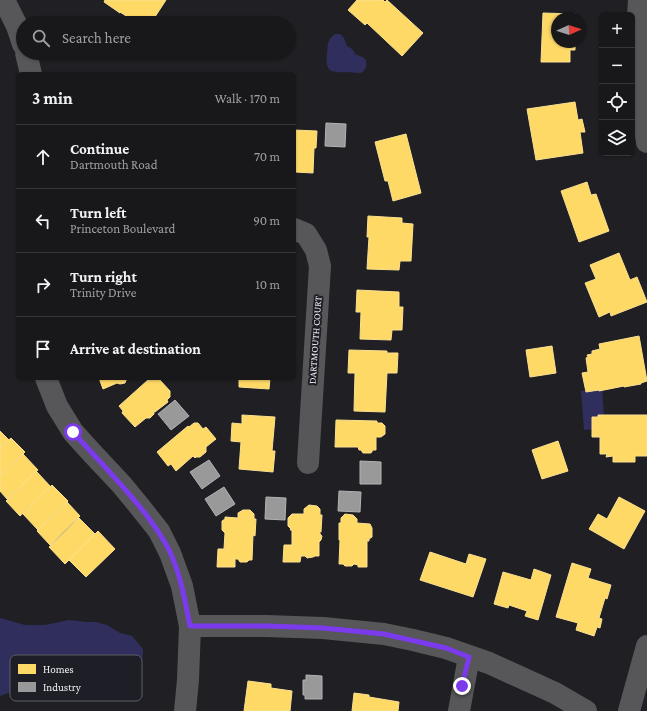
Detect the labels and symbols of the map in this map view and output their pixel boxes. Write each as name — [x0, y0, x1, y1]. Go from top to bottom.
north arrow — [551, 12, 587, 48]
street label: DARTMOUTH COURT — [306, 295, 324, 384]
route start — [64, 423, 82, 441]
legend — [10, 655, 142, 701]
text: Homes — [43, 663, 74, 675]
route end — [453, 677, 471, 695]
text: Industry — [43, 681, 82, 694]

